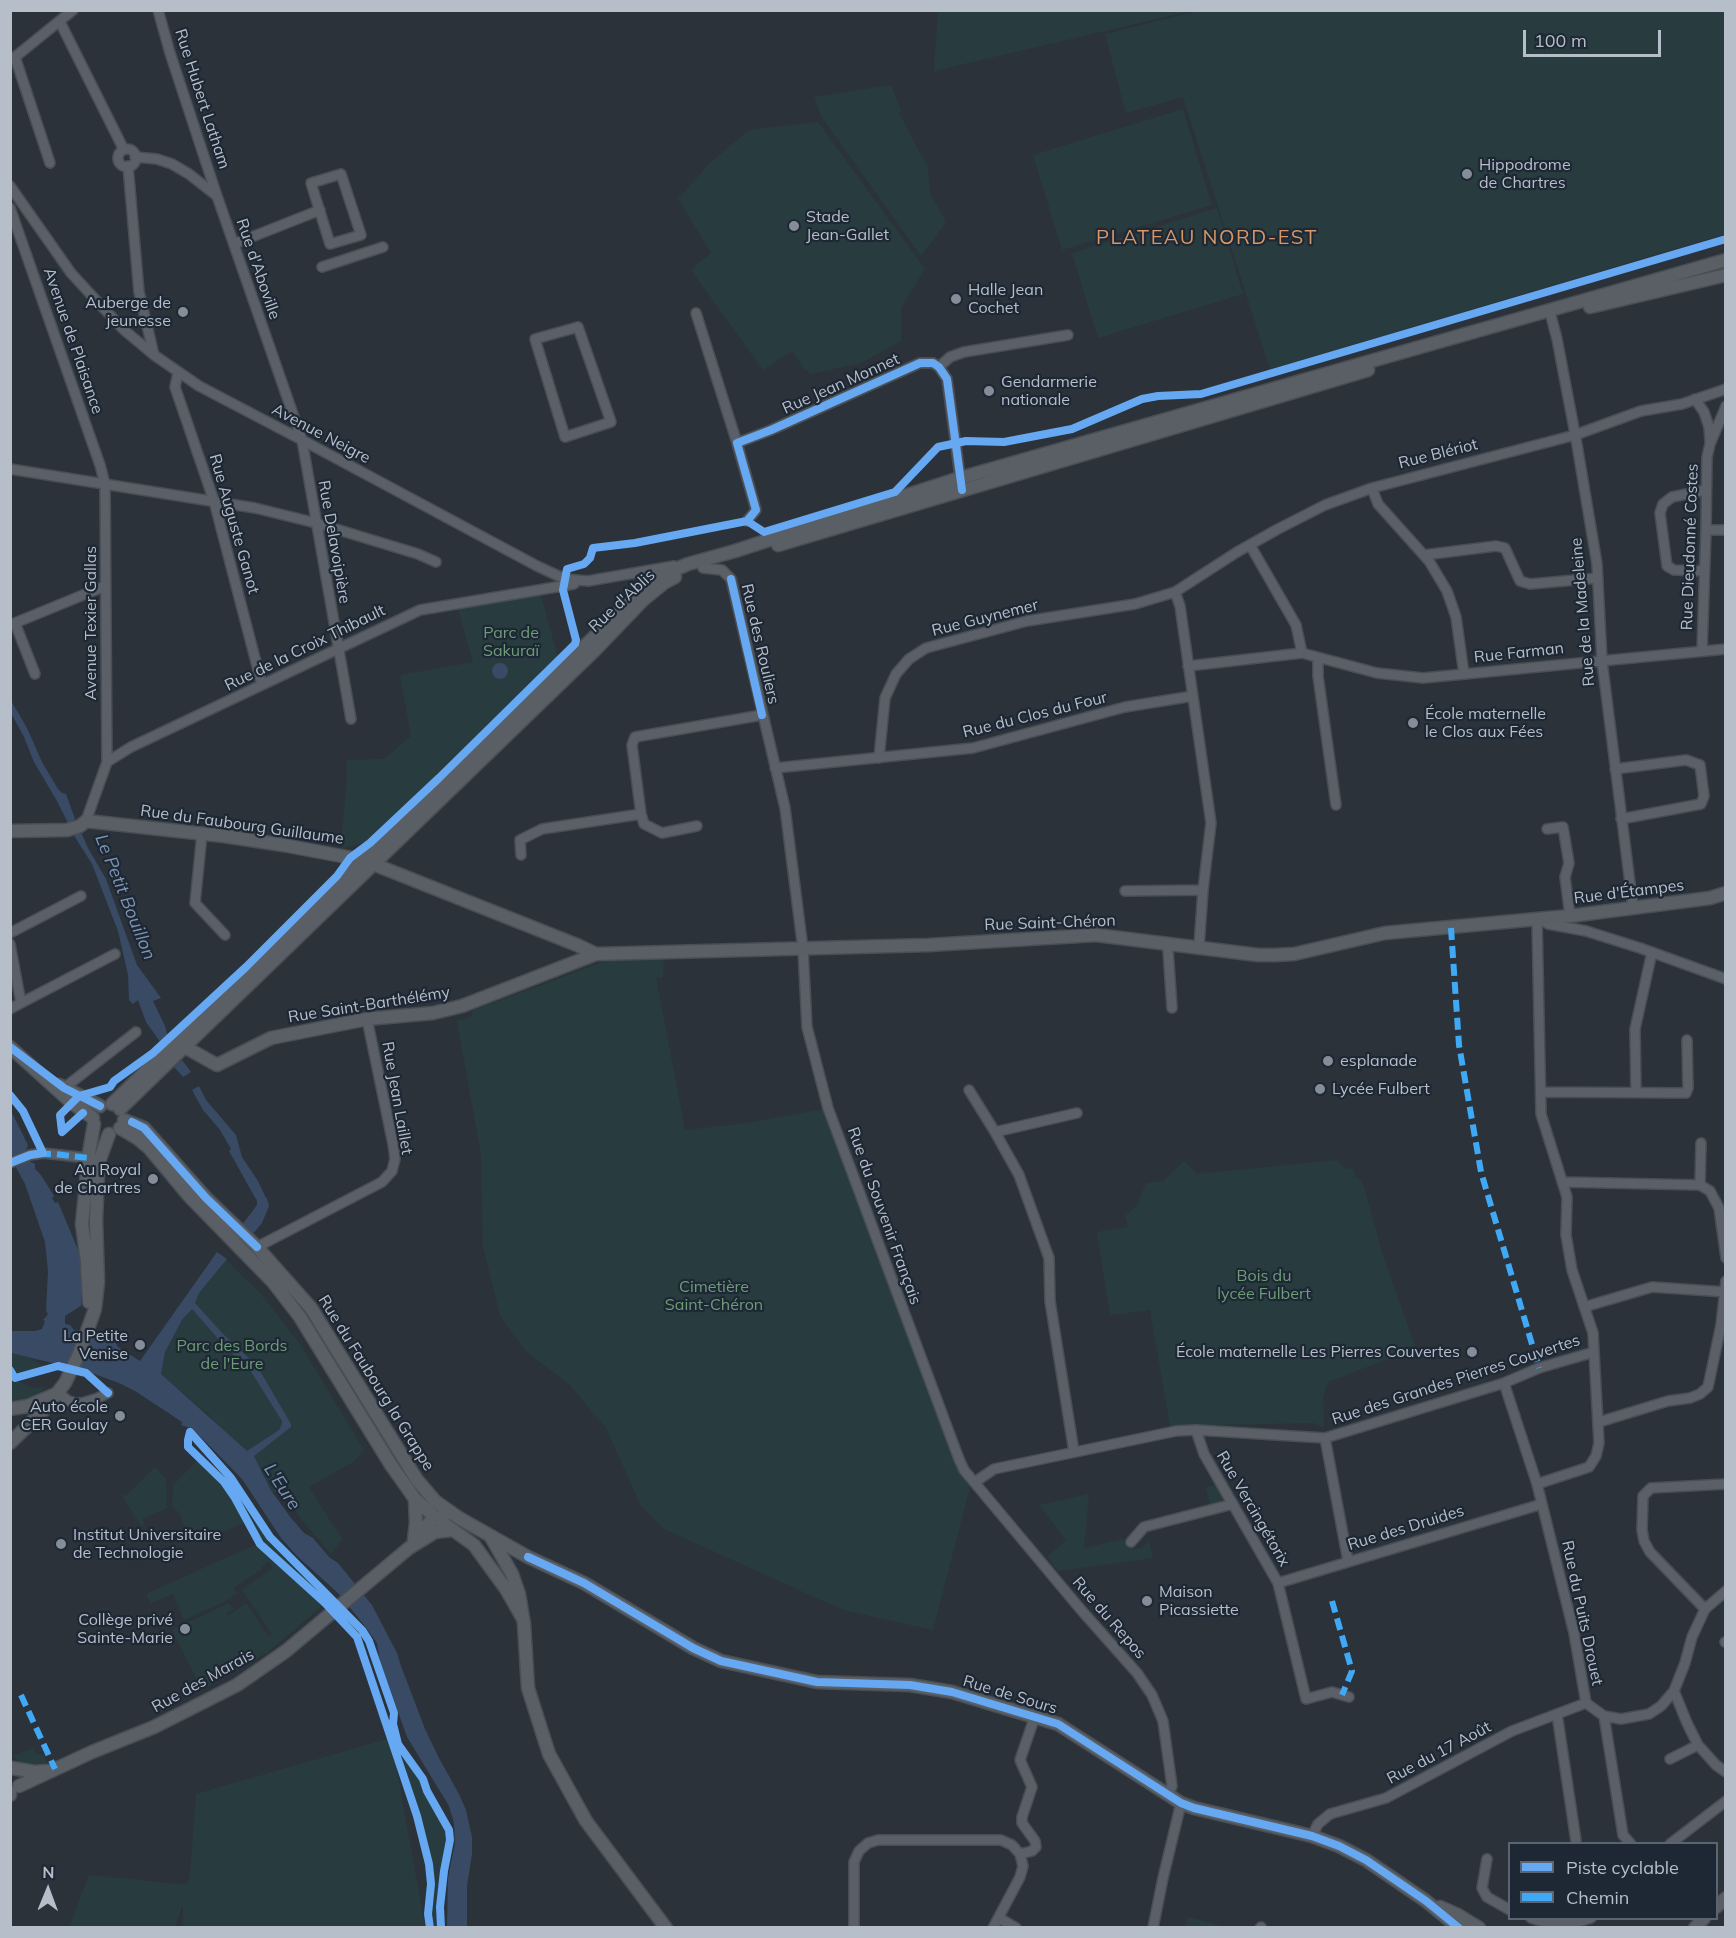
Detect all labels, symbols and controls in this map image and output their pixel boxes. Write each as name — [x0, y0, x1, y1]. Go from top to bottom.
scale bar — [1526, 18, 1664, 56]
street label: Rue Hubert Latham — [170, 27, 234, 171]
text: 100 m — [1534, 29, 1587, 52]
place label: Hippodrome de Chartres — [1479, 155, 1571, 193]
marker: Hippodrome de Chartres — [1460, 167, 1474, 181]
place label: Stade Jean-Gallet — [806, 207, 889, 245]
street label: Rue d'Aboville — [232, 216, 284, 322]
marker: Stade Jean-Gallet — [787, 219, 801, 233]
district label: PLATEAU NORD-EST — [1096, 226, 1318, 250]
street label: Avenue de Plaisance — [39, 265, 107, 417]
place label: Halle Jean Cochet — [968, 280, 1043, 318]
marker: Halle Jean Cochet — [949, 292, 963, 306]
place label: Auberge de jeunesse — [85, 293, 171, 331]
marker: Auberge de jeunesse — [176, 305, 190, 319]
street label: Rue Jean Monnet — [779, 350, 903, 418]
place label: Gendarmerie nationale — [1001, 372, 1097, 410]
marker: Gendarmerie nationale — [982, 384, 996, 398]
street label: Avenue Neigre — [269, 400, 373, 468]
street label: Rue Blériot — [1396, 435, 1480, 473]
street label: Rue Auguste Ganot — [205, 452, 263, 596]
street label: Rue Dieudonné Costes — [1677, 463, 1703, 631]
street label: Rue Delavoipière — [314, 479, 354, 605]
street label: Rue de la Madeleine — [1567, 537, 1599, 687]
street label: Avenue Texier Gallas — [81, 546, 101, 700]
street label: Rue d'Ablis — [585, 566, 659, 636]
street label: Rue des Rouliers — [737, 582, 783, 706]
street label: Rue Guynemer — [930, 595, 1040, 641]
street label: Rue de la Croix Thibault — [222, 601, 388, 695]
park label: Parc de Sakuraï — [483, 623, 539, 661]
street label: Rue Farman — [1473, 639, 1565, 667]
street label: Rue du Clos du Four — [961, 688, 1109, 742]
place label: École maternelle le Clos aux Fées — [1425, 704, 1546, 742]
marker: École maternelle le Clos aux Fées — [1406, 716, 1420, 730]
street label: Rue du Faubourg Guillaume — [139, 801, 345, 849]
water label: Le Petit Bouillon — [90, 831, 160, 963]
street label: Rue d'Étampes — [1573, 876, 1685, 908]
street label: Rue Saint-Chéron — [984, 911, 1116, 935]
street label: Rue Saint-Barthélémy — [287, 983, 451, 1027]
street label: Rue Jean Laillet — [378, 1040, 416, 1156]
place label: esplanade — [1340, 1051, 1417, 1071]
marker: esplanade — [1321, 1054, 1335, 1068]
place label: Lycée Fulbert — [1332, 1079, 1430, 1099]
marker: Lycée Fulbert — [1313, 1082, 1327, 1096]
street label: Rue du Souvenir Français — [843, 1125, 925, 1307]
place label: Au Royal de Chartres — [54, 1160, 141, 1198]
marker: Au Royal de Chartres — [146, 1172, 160, 1186]
park label: Bois du lycée Fulbert — [1217, 1266, 1311, 1304]
park label: Cimetière Saint-Chéron — [665, 1277, 763, 1315]
street label: Rue du Faubourg la Grappe — [314, 1292, 438, 1474]
place label: La Petite Venise — [63, 1326, 128, 1364]
street label: Rue des Grandes Pierres Couvertes — [1329, 1331, 1583, 1429]
park label: Parc des Bords de l'Eure — [176, 1336, 288, 1374]
marker: La Petite Venise — [133, 1338, 147, 1352]
place label: École maternelle Les Pierres Couvertes — [1176, 1342, 1460, 1362]
marker: École maternelle Les Pierres Couvertes — [1465, 1345, 1479, 1359]
place label: Auto école CER Goulay — [21, 1397, 108, 1435]
marker: Auto école CER Goulay — [113, 1409, 127, 1423]
street label: Rue Vercingétorix — [1212, 1448, 1294, 1570]
water label: L'Eure — [259, 1460, 305, 1514]
street label: Rue des Druides — [1346, 1501, 1466, 1555]
place label: Institut Universitaire de Technologie — [73, 1525, 221, 1563]
marker: Institut Universitaire de Technologie — [54, 1537, 68, 1551]
street label: Rue du Puits Drouet — [1557, 1539, 1607, 1687]
street label: Rue du Repos — [1068, 1573, 1150, 1663]
place label: Maison Picassiette — [1159, 1582, 1239, 1620]
marker: Maison Picassiette — [1140, 1594, 1154, 1608]
place label: Collège privé Sainte-Marie — [77, 1610, 173, 1648]
marker: Collège privé Sainte-Marie — [178, 1622, 192, 1636]
street label: Rue des Marais — [148, 1645, 258, 1717]
street label: Rue de Sours — [960, 1672, 1060, 1718]
street label: Rue du 17 Août — [1384, 1717, 1494, 1789]
legend — [1508, 1842, 1718, 1920]
text: Piste cyclable — [1566, 1856, 1679, 1879]
north arrow — [18, 1860, 78, 1920]
text: N — [42, 1862, 55, 1882]
text: Chemin — [1566, 1886, 1629, 1909]

